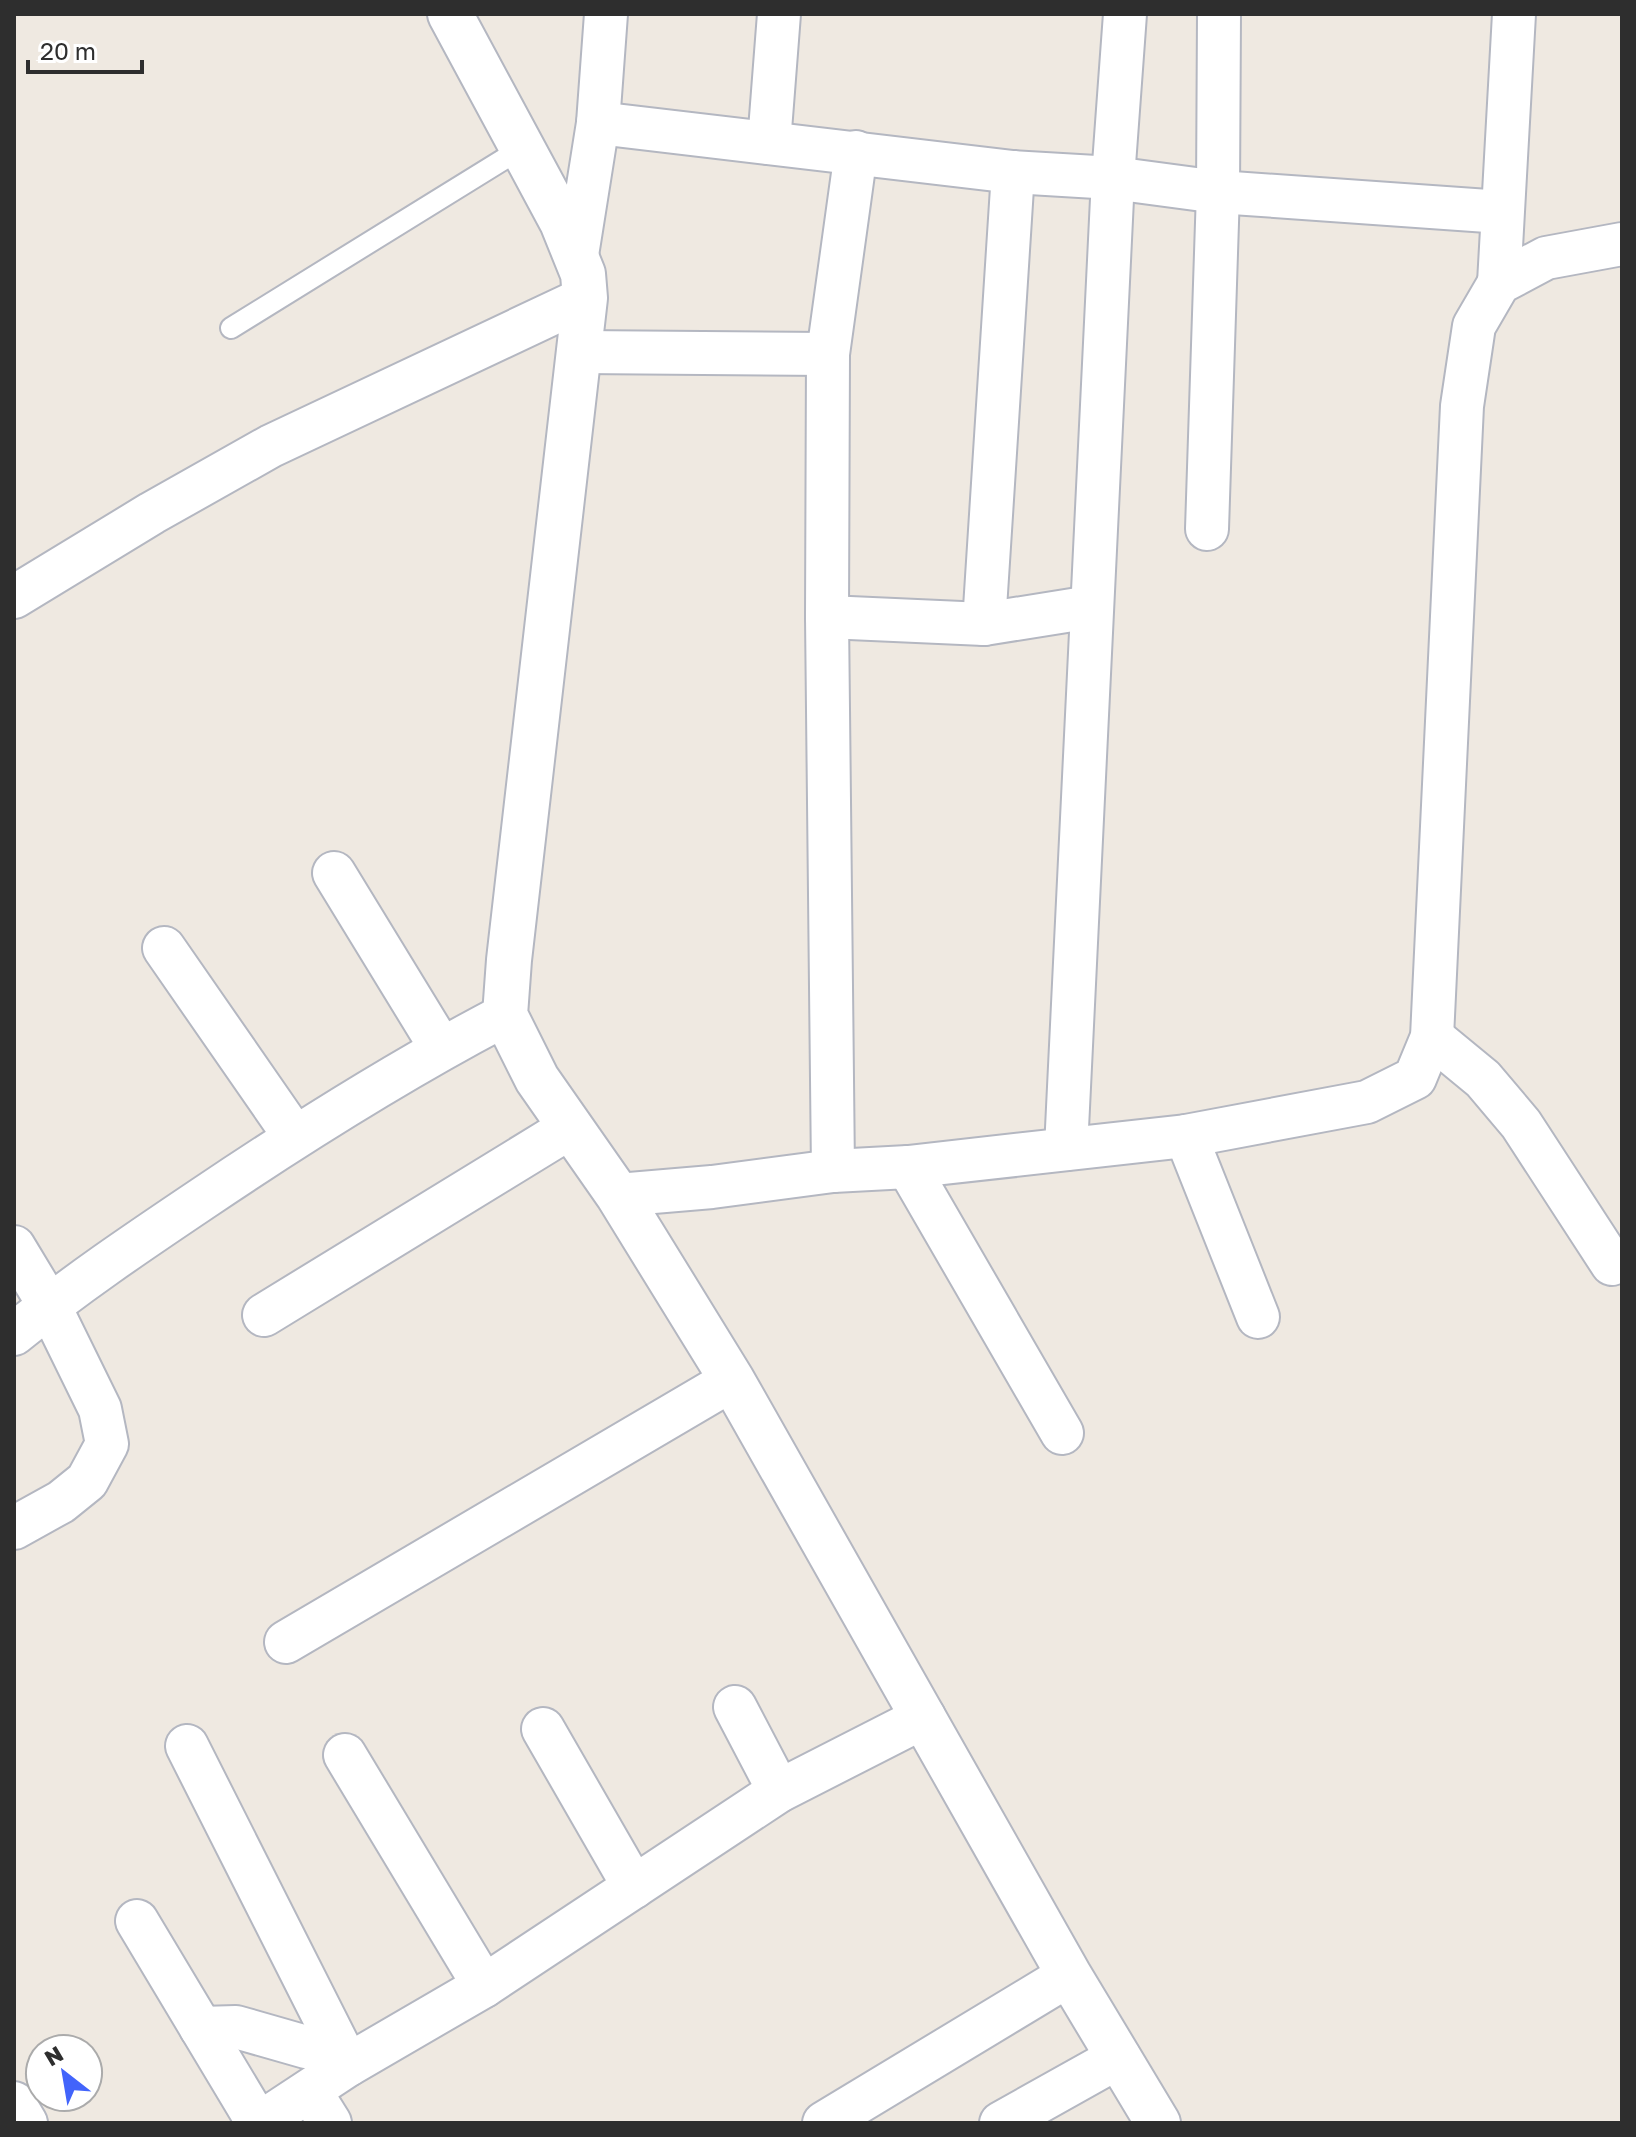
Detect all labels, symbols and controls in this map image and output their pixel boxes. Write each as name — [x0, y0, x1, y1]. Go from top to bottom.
scale bar — [28, 24, 142, 74]
text: 20 m — [40, 36, 96, 65]
north arrow — [24, 2033, 104, 2113]
text: N — [39, 2040, 68, 2071]

